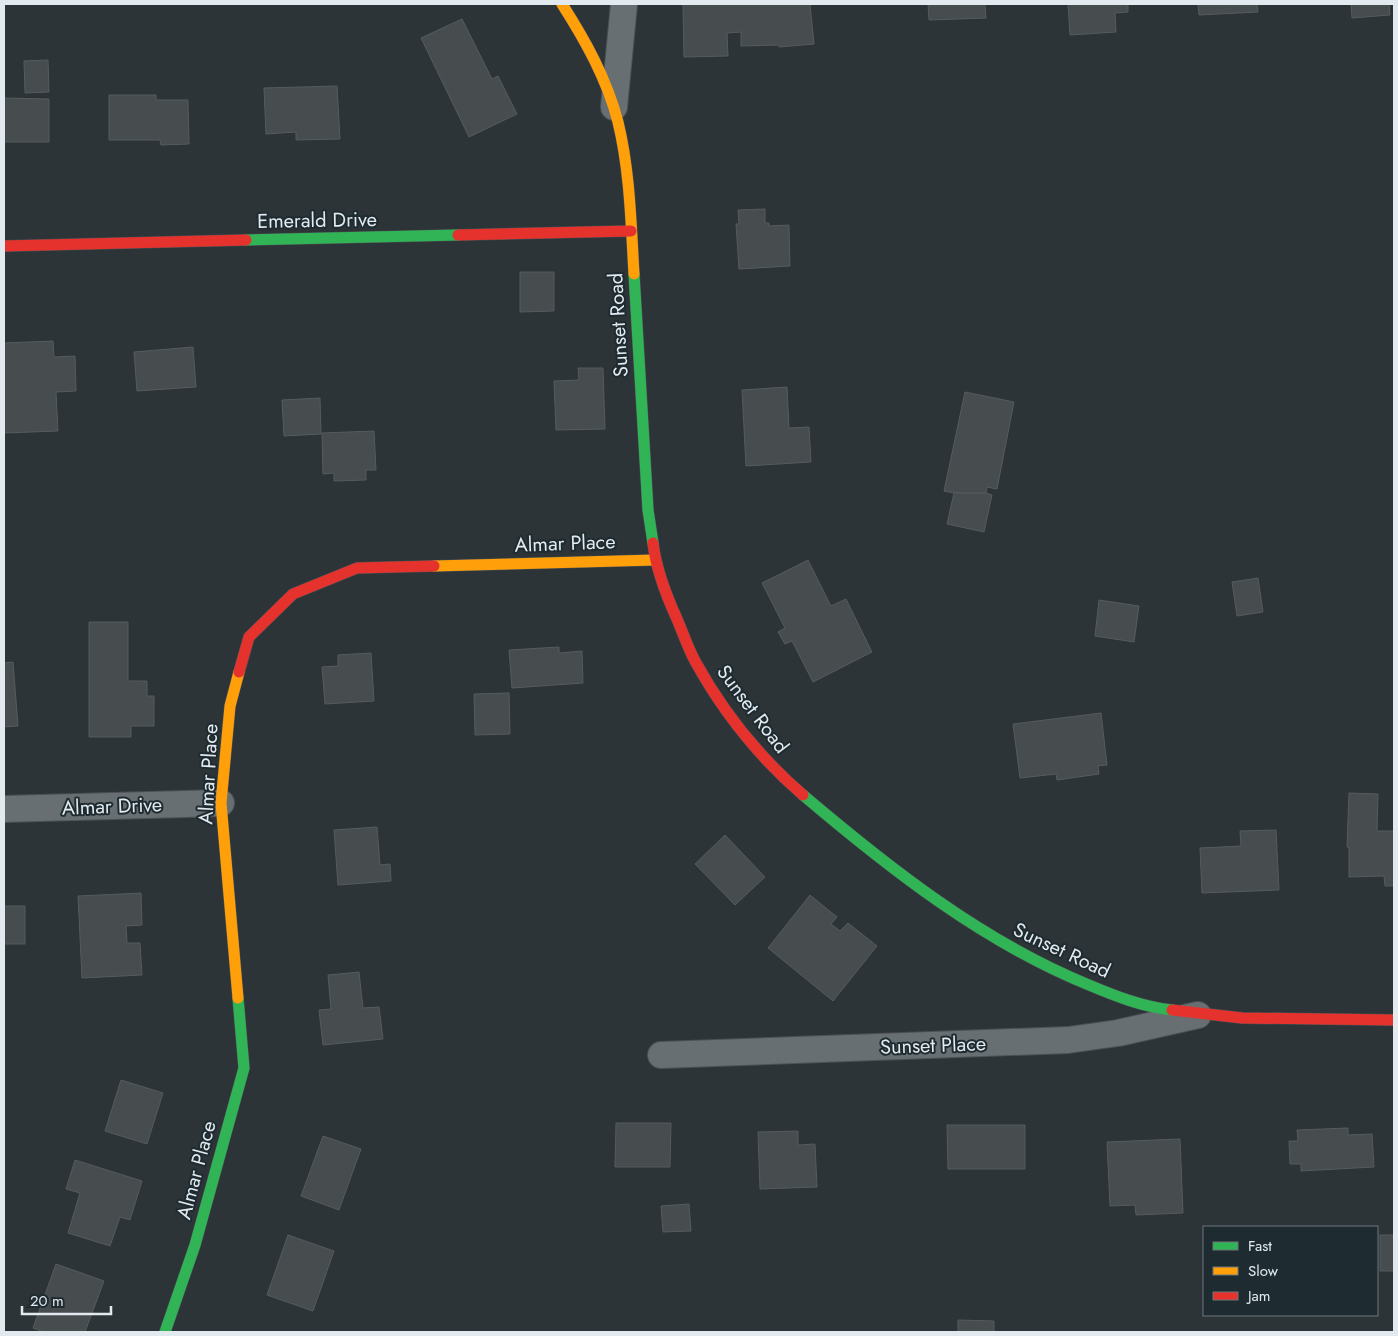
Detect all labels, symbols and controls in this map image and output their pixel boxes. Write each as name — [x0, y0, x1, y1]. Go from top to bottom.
street label: Emerald Drive — [257, 205, 377, 236]
street label: Sunset Road — [601, 272, 636, 378]
street label: Almar Place — [514, 527, 616, 560]
street label: Sunset Road — [710, 659, 796, 760]
street label: Almar Place — [191, 723, 226, 825]
street label: Almar Drive — [61, 790, 163, 823]
street label: Sunset Road — [1008, 915, 1115, 986]
street label: Sunset Place — [879, 1029, 987, 1062]
street label: Almar Place — [169, 1118, 224, 1223]
legend — [1203, 1226, 1378, 1316]
text: Fast — [1248, 1235, 1272, 1257]
text: Slow — [1248, 1260, 1279, 1282]
scale bar — [22, 1284, 111, 1316]
text: Jam — [1246, 1285, 1271, 1307]
text: 20 m — [30, 1290, 64, 1312]

